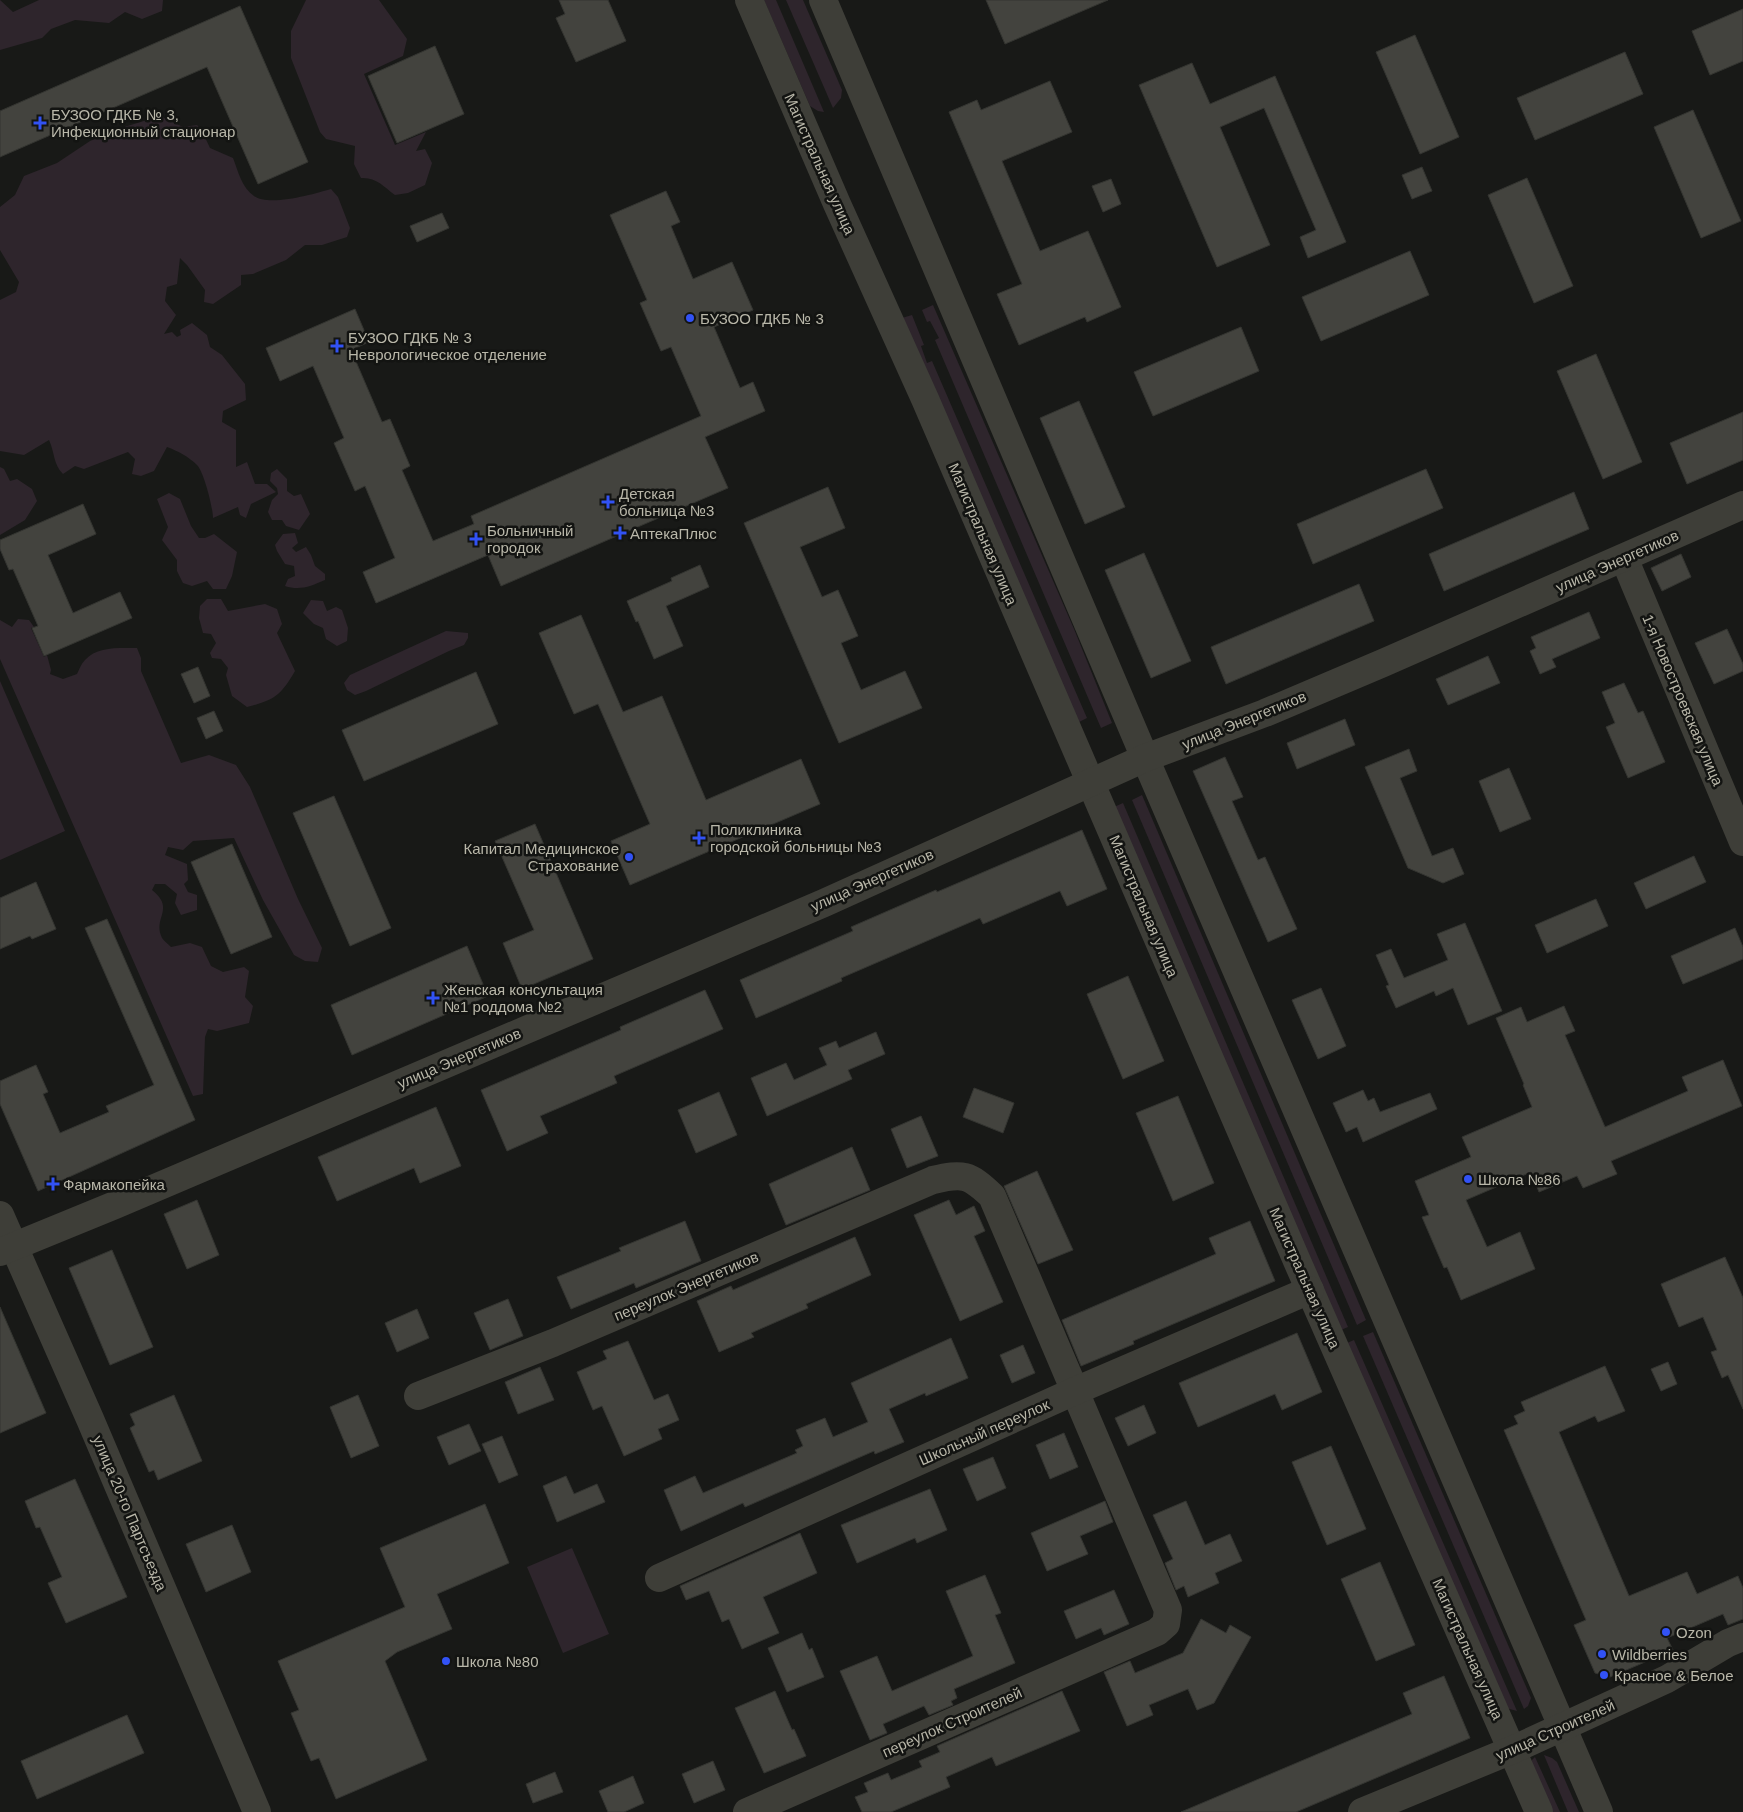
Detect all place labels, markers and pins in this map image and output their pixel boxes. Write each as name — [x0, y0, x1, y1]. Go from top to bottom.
place label: БУЗОО ГДКБ № 3, Инфекционный стационар — [51, 106, 235, 140]
marker: БУЗОО ГДКБ № 3, Инфекционный стационар — [33, 116, 47, 130]
place label: БУЗОО ГДКБ № 3 — [700, 310, 824, 327]
marker: БУЗОО ГДКБ № 3 — [684, 312, 696, 324]
place label: БУЗОО ГДКБ № 3 Неврологическое отделение — [348, 329, 547, 363]
marker: БУЗОО ГДКБ № 3 Неврологическое отделение — [330, 339, 344, 353]
place label: Детская больница №3 — [619, 485, 714, 519]
marker: Детская больница №3 — [601, 495, 615, 509]
place label: Больничный городок — [487, 522, 573, 556]
place label: АптекаПлюс — [630, 525, 717, 542]
marker: АптекаПлюс — [614, 527, 626, 539]
marker: Больничный городок — [469, 532, 483, 546]
place label: Поликлиника городской больницы №3 — [710, 821, 882, 855]
marker: Поликлиника городской больницы №3 — [692, 831, 706, 845]
place label: Капитал Медицинское Страхование — [463, 840, 619, 874]
marker: Капитал Медицинское Страхование — [623, 851, 635, 863]
place label: Женская консультация №1 роддома №2 — [444, 981, 603, 1015]
marker: Женская консультация №1 роддома №2 — [426, 991, 440, 1005]
place label: Школа №86 — [1478, 1171, 1561, 1188]
marker: Школа №86 — [1462, 1173, 1474, 1185]
place label: Фармакопейка — [63, 1176, 166, 1193]
marker: Фармакопейка — [47, 1178, 59, 1190]
place label: Ozon — [1676, 1624, 1712, 1641]
marker: Ozon — [1660, 1626, 1672, 1638]
place label: Wildberries — [1612, 1646, 1687, 1663]
marker: Wildberries — [1596, 1648, 1608, 1660]
place label: Школа №80 — [456, 1653, 539, 1670]
marker: Школа №80 — [440, 1655, 452, 1667]
place label: Красное & Белое — [1614, 1667, 1734, 1684]
marker: Красное & Белое — [1598, 1669, 1610, 1681]

